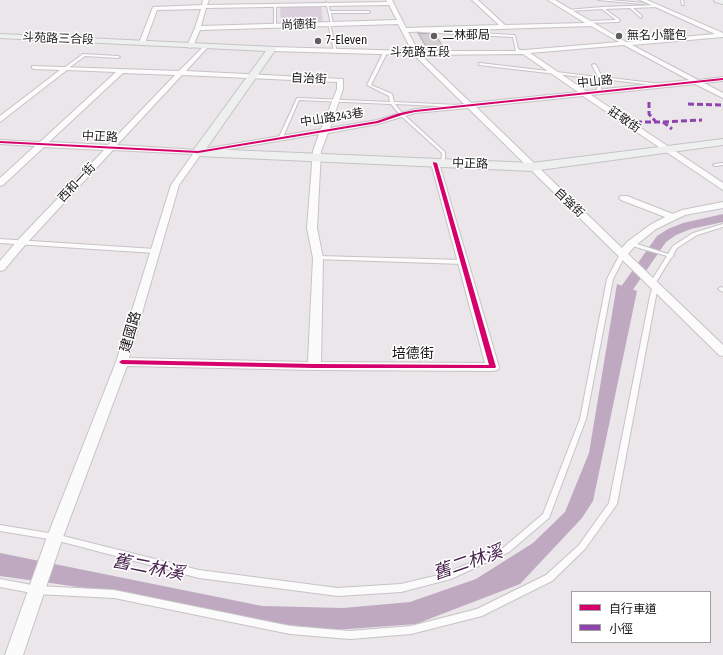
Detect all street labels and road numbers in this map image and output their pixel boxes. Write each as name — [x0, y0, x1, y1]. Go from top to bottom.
street label: 尚德街 — [281, 17, 317, 33]
street label: 斗苑路三合段 — [22, 31, 94, 47]
street label: 斗苑路五段 — [390, 46, 450, 60]
street label: 自治街 — [291, 71, 327, 87]
street label: 中山路 — [576, 73, 614, 91]
street label: 莊敬街 — [605, 104, 643, 136]
street label: 中山路243巷 — [299, 106, 365, 130]
street label: 中正路 — [82, 129, 118, 145]
street label: 中正路 — [452, 156, 488, 172]
street label: 西和一街 — [55, 161, 99, 205]
street label: 自強街 — [551, 185, 587, 221]
street label: 建國路 — [117, 309, 145, 355]
street label: 培德街 — [392, 346, 434, 362]

